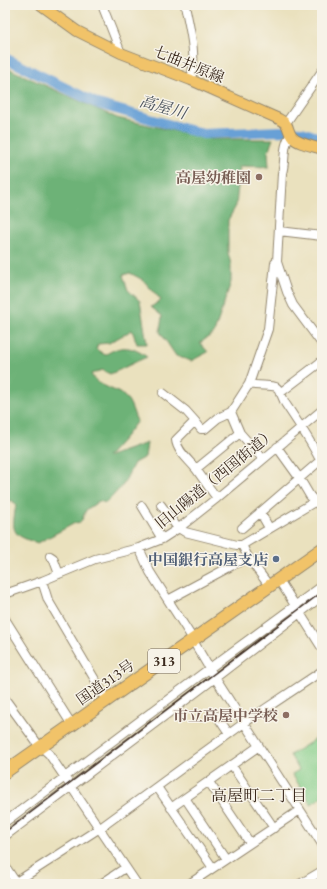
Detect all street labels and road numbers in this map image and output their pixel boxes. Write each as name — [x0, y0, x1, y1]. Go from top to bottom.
street label: 七曲井原線 — [151, 41, 227, 87]
street label: 旧山陽道（西国街道） — [151, 423, 279, 533]
road number: 313 — [148, 649, 180, 673]
street label: 国道313号 — [72, 655, 138, 709]

